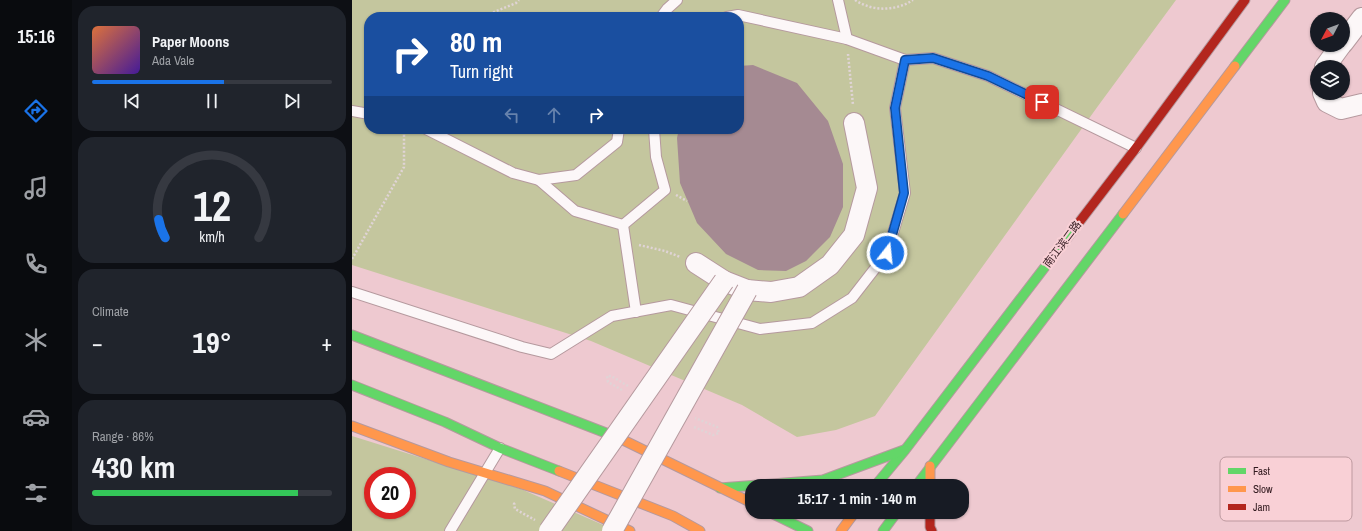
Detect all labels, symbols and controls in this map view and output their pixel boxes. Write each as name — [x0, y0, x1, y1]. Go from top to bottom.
north arrow — [1310, 12, 1350, 52]
map controls — [1310, 12, 1350, 100]
text: 80 m — [450, 23, 502, 61]
text: 15:16 — [17, 24, 55, 49]
icon: right — [384, 28, 436, 80]
text: Paper Moons — [152, 31, 229, 52]
text: Ada Vale — [152, 52, 194, 69]
text: Turn right — [450, 59, 513, 84]
button: layers — [1310, 60, 1350, 100]
pin — [1025, 85, 1059, 119]
icon: previous — [121, 90, 143, 112]
icon: pause — [201, 90, 223, 112]
icon: next — [281, 90, 303, 112]
icon: arrive — [1031, 91, 1053, 113]
icon: directions — [22, 97, 50, 125]
icon: left — [501, 104, 523, 126]
icon: ahead — [543, 104, 565, 126]
icon: right — [585, 104, 607, 126]
icon: music — [22, 174, 50, 202]
text: 12 — [193, 178, 231, 234]
street label: 南江滨二路 — [1040, 218, 1084, 270]
text: km/h — [199, 226, 225, 245]
position arrow — [866, 232, 908, 274]
icon: phone — [22, 250, 50, 278]
text: Climate — [92, 303, 129, 320]
text: 19° — [192, 322, 232, 362]
icon: climate — [22, 326, 50, 354]
text: − — [92, 328, 103, 358]
text: + — [321, 328, 332, 358]
icon: car — [22, 403, 50, 431]
text: Range · 86% — [92, 428, 154, 445]
text: 430 km — [92, 447, 175, 487]
legend — [1220, 457, 1352, 521]
text: Fast — [1253, 464, 1271, 478]
speed limit sign: 20 — [364, 467, 416, 519]
icon: filters — [22, 479, 50, 507]
text: Slow — [1253, 482, 1273, 496]
text: 15:17 · 1 min · 140 m — [798, 488, 916, 509]
text: Jam — [1253, 500, 1270, 514]

